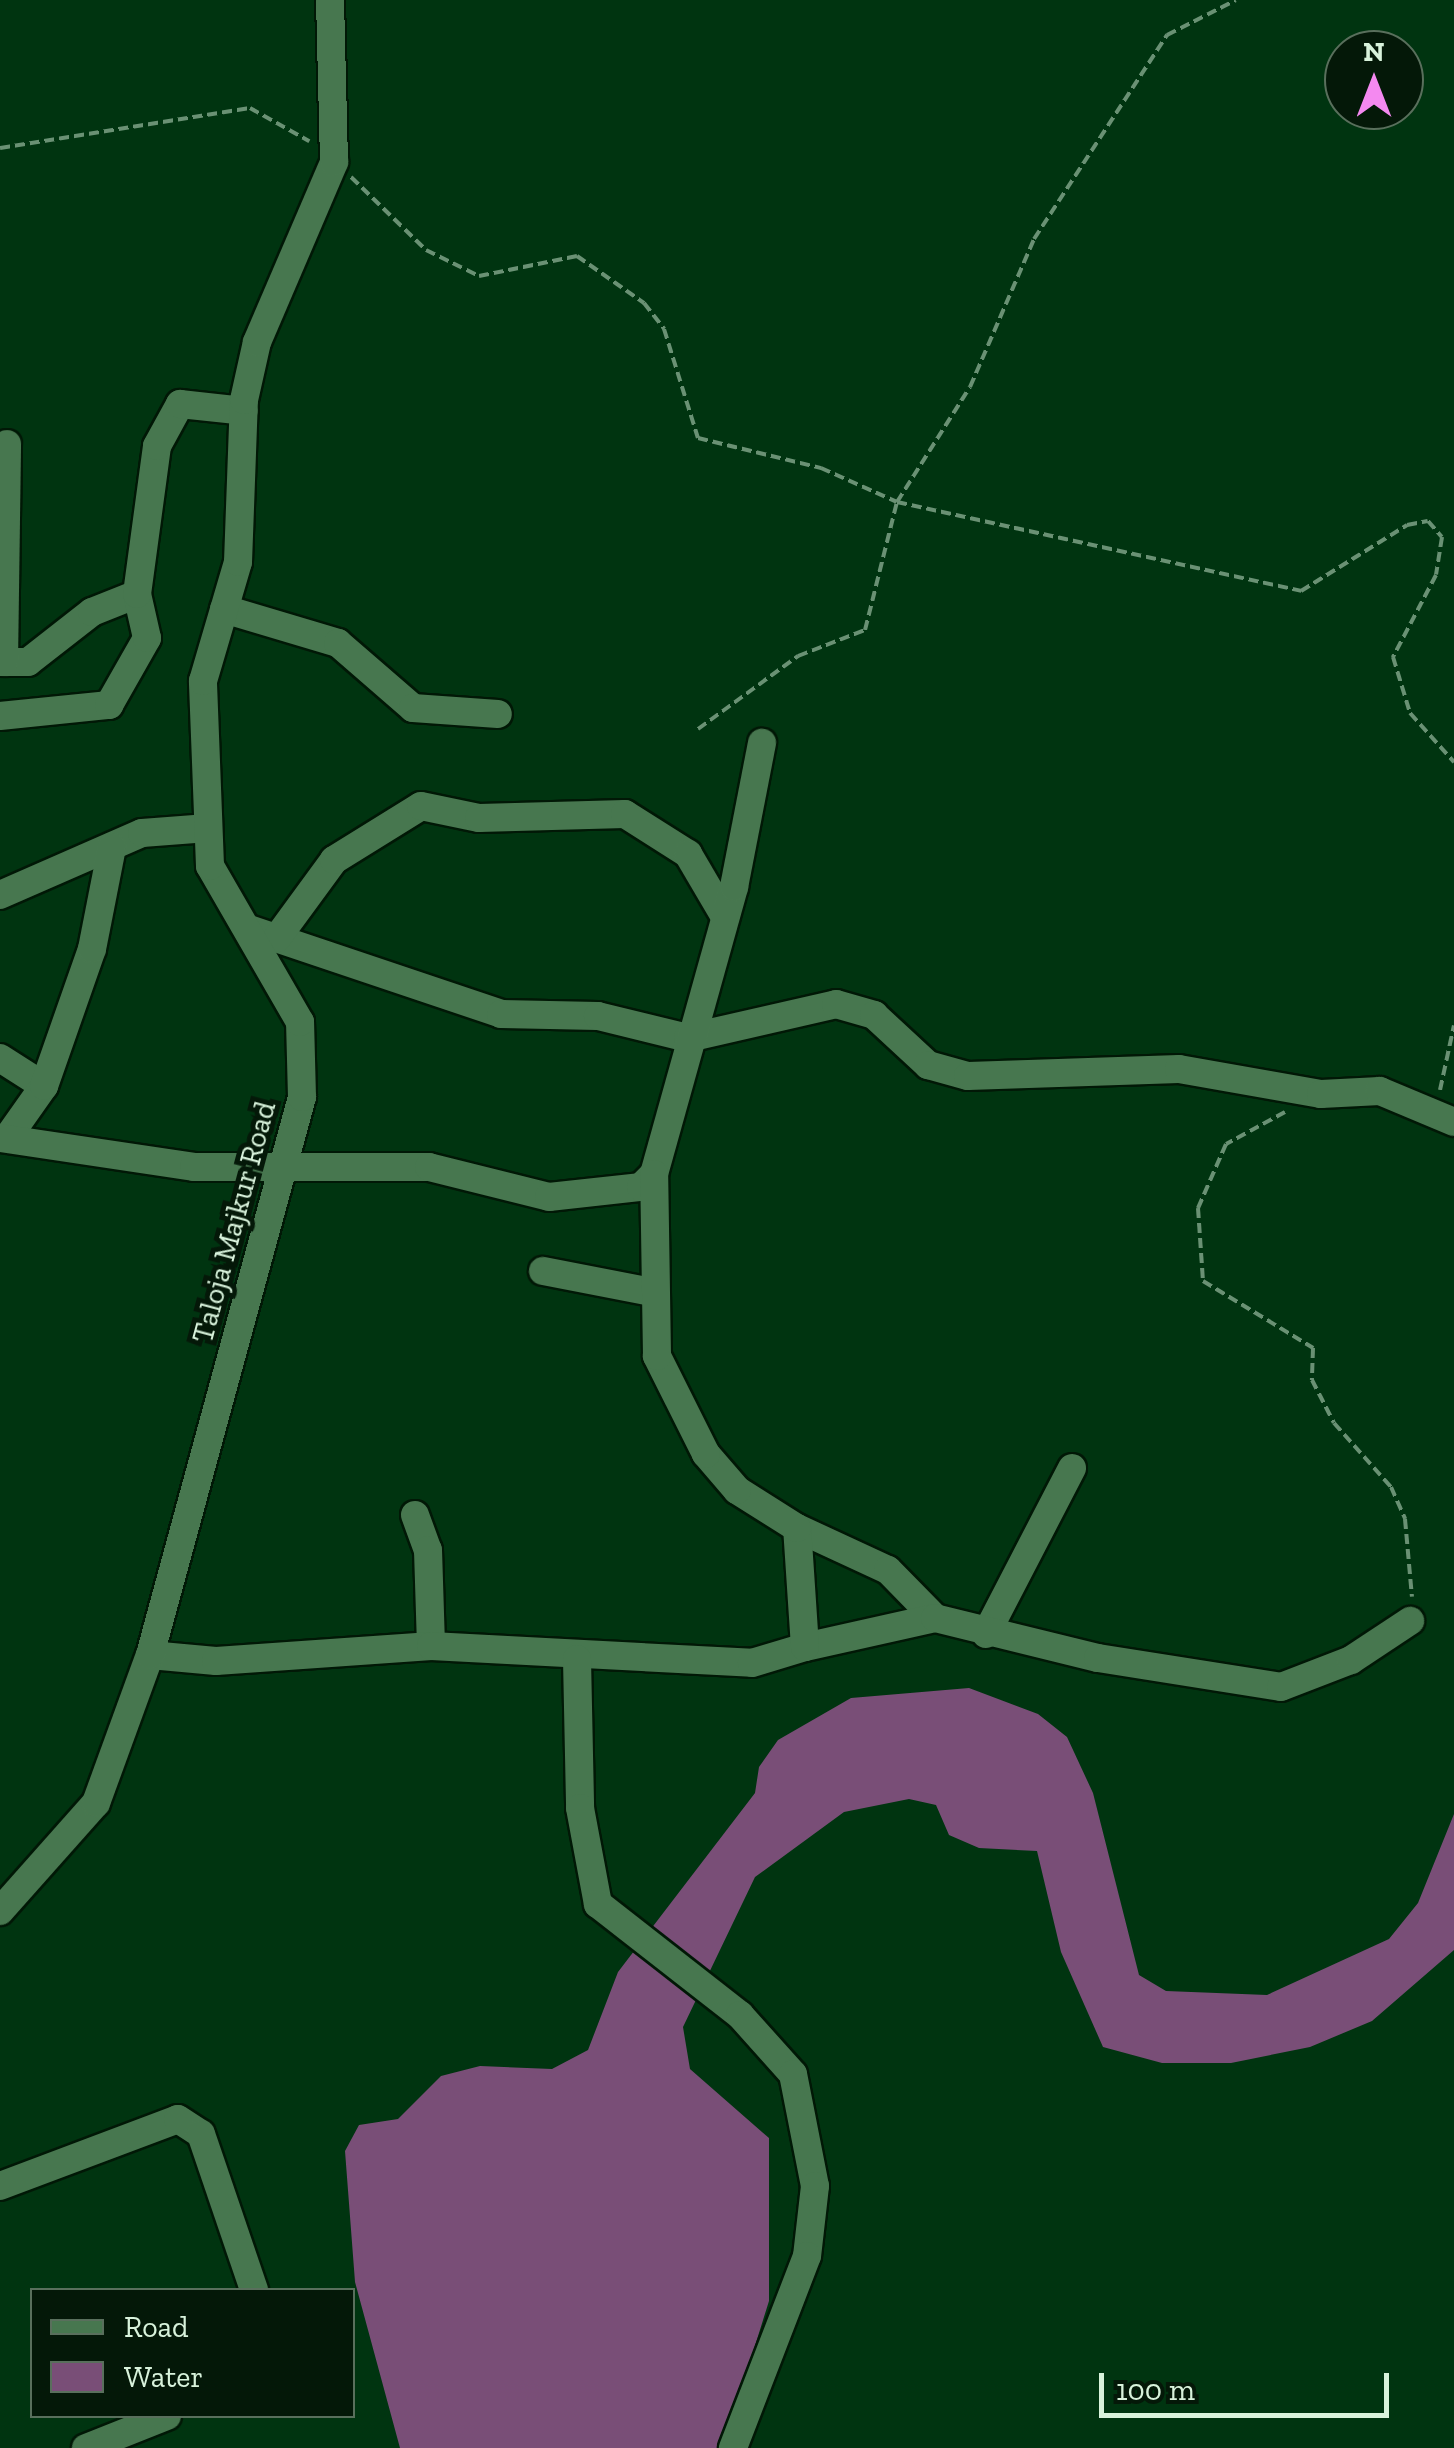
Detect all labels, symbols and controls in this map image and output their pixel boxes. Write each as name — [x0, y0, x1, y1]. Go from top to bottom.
north arrow — [1324, 30, 1424, 130]
text: N — [1363, 35, 1385, 68]
street label: Taloja Majkur Road — [184, 1097, 284, 1347]
legend — [30, 2288, 355, 2418]
text: Road — [124, 2309, 189, 2345]
scale bar — [1104, 2353, 1394, 2415]
text: Water — [124, 2359, 203, 2395]
text: 100 m — [1116, 2372, 1195, 2408]

